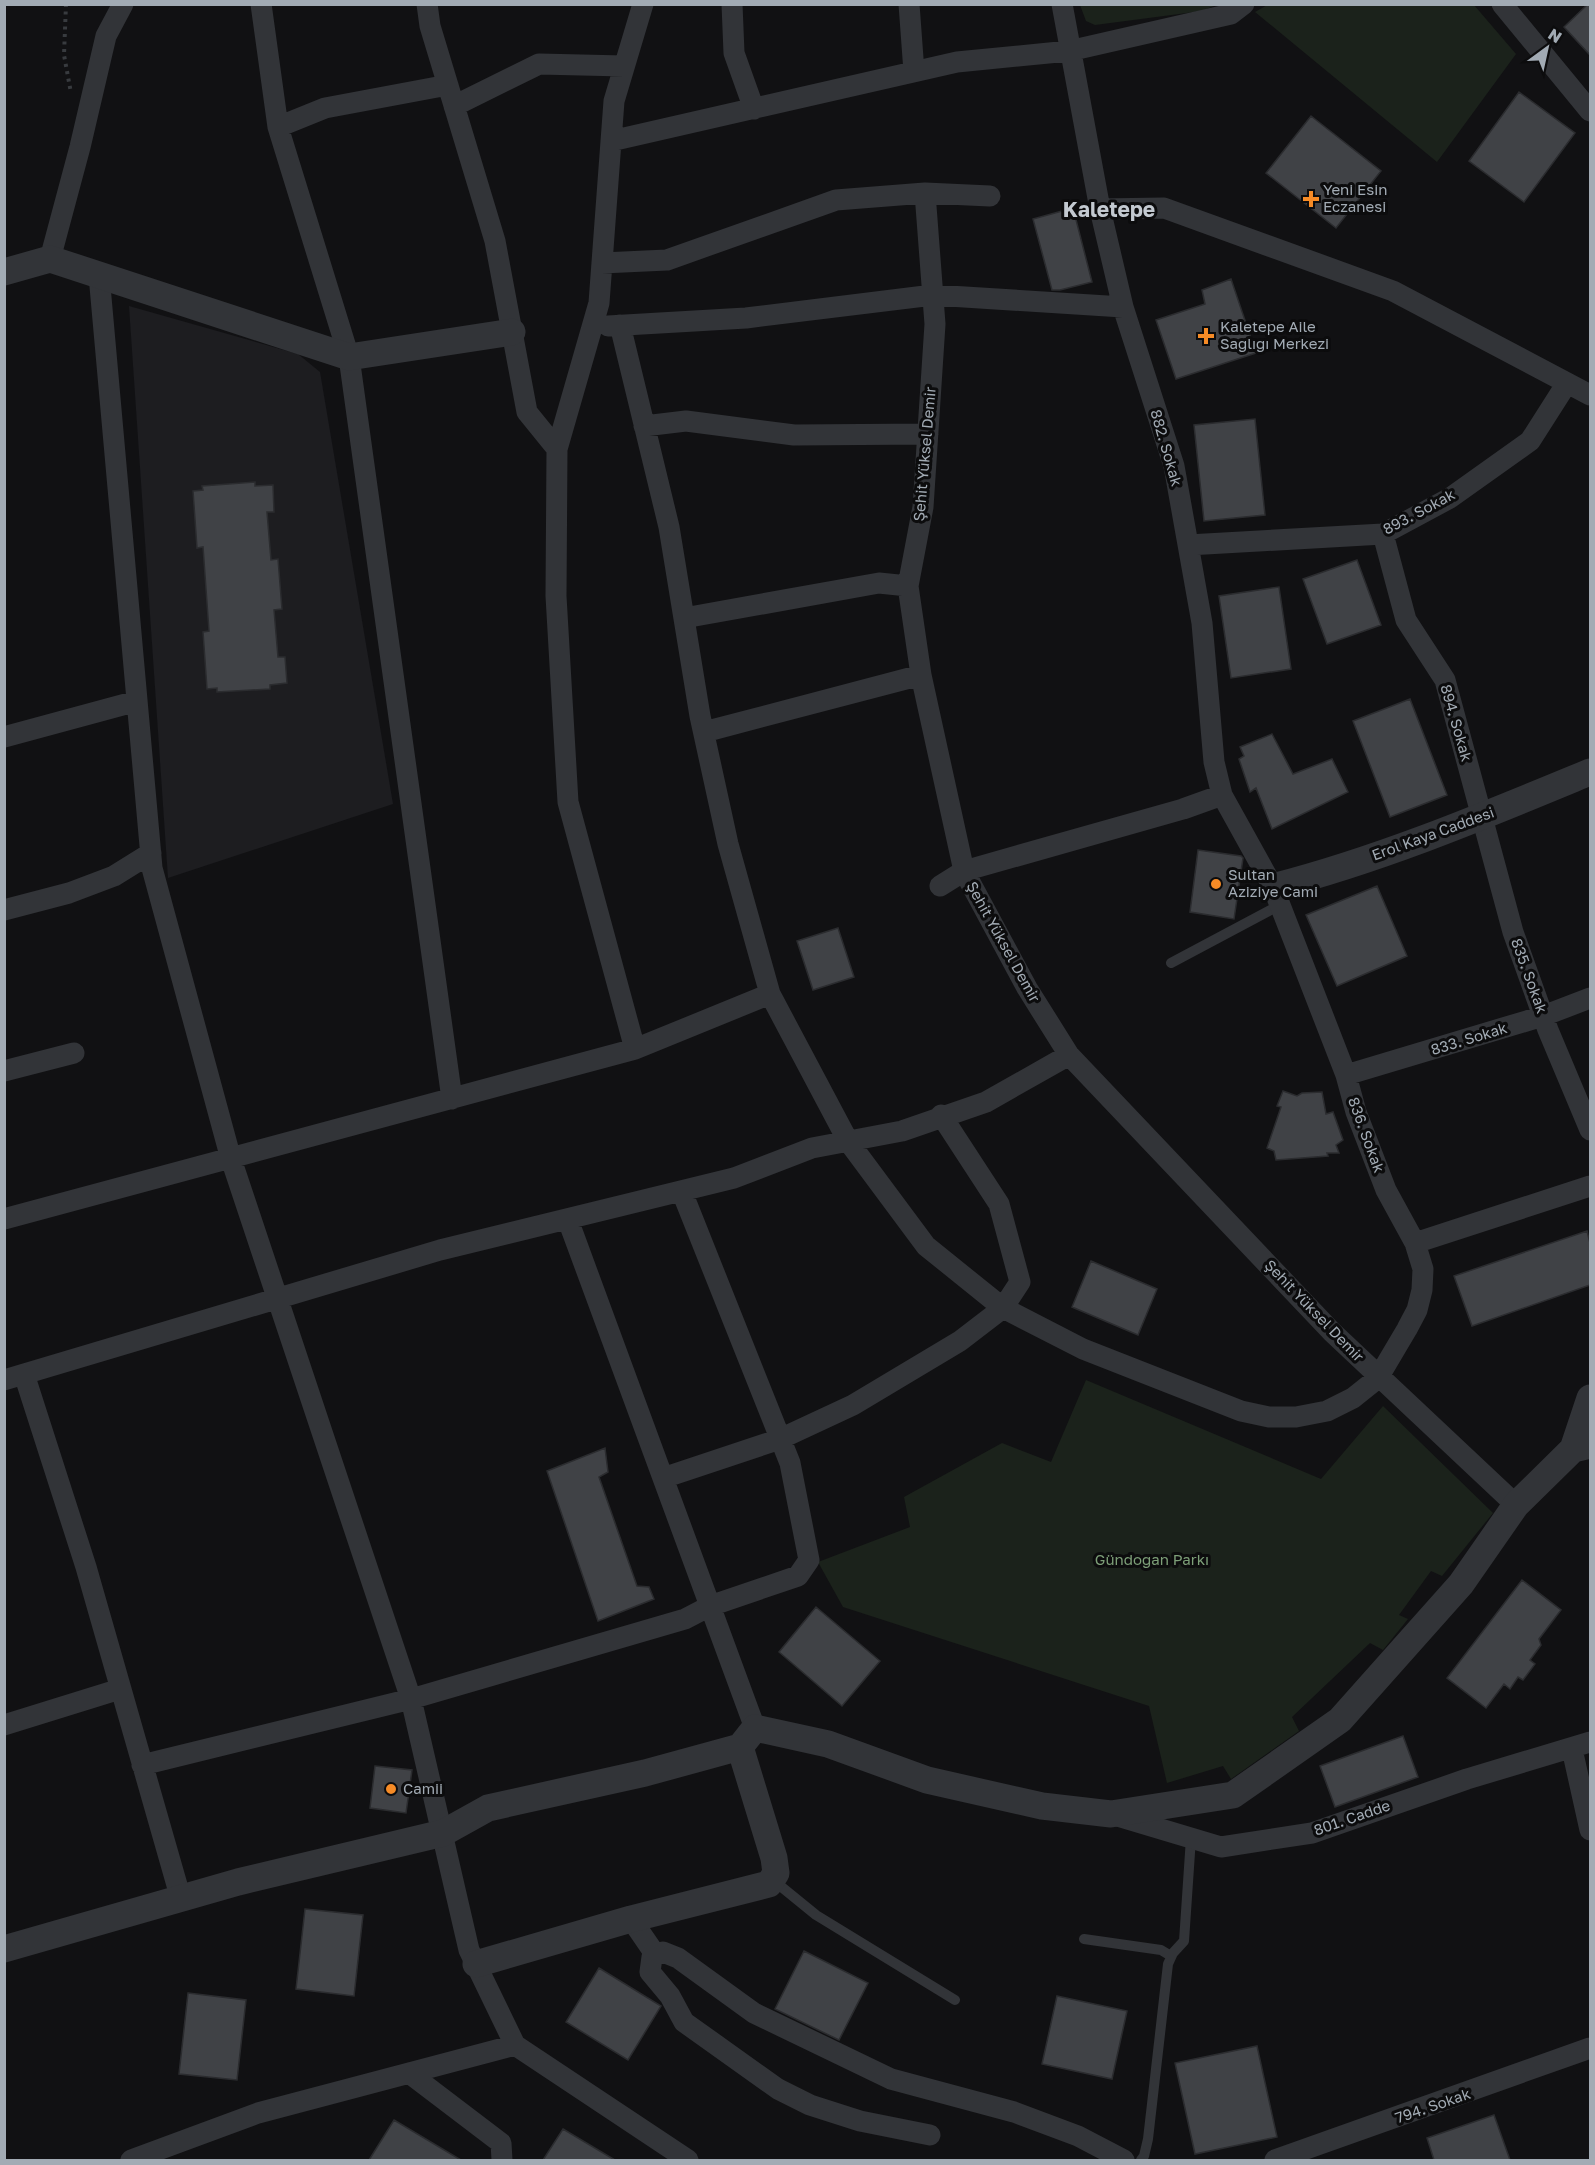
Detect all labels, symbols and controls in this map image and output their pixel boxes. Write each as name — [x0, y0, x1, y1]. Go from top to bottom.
north arrow — [1517, 18, 1577, 78]
text: N — [1545, 24, 1566, 47]
place label: Yeni Esin Eczanesi — [1323, 180, 1387, 215]
marker: Yeni Esin Eczanesi — [1304, 192, 1318, 206]
district label: Kaletepe — [1063, 196, 1155, 222]
place label: Kaletepe Aile Sağlığı Merkezi — [1220, 317, 1329, 352]
marker: Kaletepe Aile Sağlığı Merkezi — [1197, 327, 1215, 345]
street label: Şehit Yüksel Demir — [909, 386, 939, 522]
street label: 882. Sokak — [1147, 407, 1187, 489]
street label: 893. Sokak — [1379, 484, 1458, 538]
street label: 894. Sokak — [1437, 682, 1477, 764]
street label: Erol Kaya Caddesi — [1369, 803, 1496, 864]
place label: Sultan Aziziye Cami — [1228, 865, 1318, 900]
marker: Sultan Aziziye Cami — [1209, 877, 1223, 891]
street label: Şehit Yüksel Demir — [963, 878, 1045, 1005]
street label: 835. Sokak — [1508, 936, 1552, 1016]
street label: 833. Sokak — [1428, 1018, 1510, 1058]
street label: 836. Sokak — [1345, 1094, 1389, 1175]
street label: Şehit Yüksel Demir — [1261, 1255, 1368, 1365]
park label: Gündoğan Parkı — [1095, 1550, 1209, 1568]
place label: Camii — [403, 1779, 443, 1797]
marker: Camii — [384, 1782, 398, 1796]
street label: 801. Cadde — [1311, 1795, 1393, 1839]
street label: 794. Sokak — [1393, 2084, 1473, 2126]

